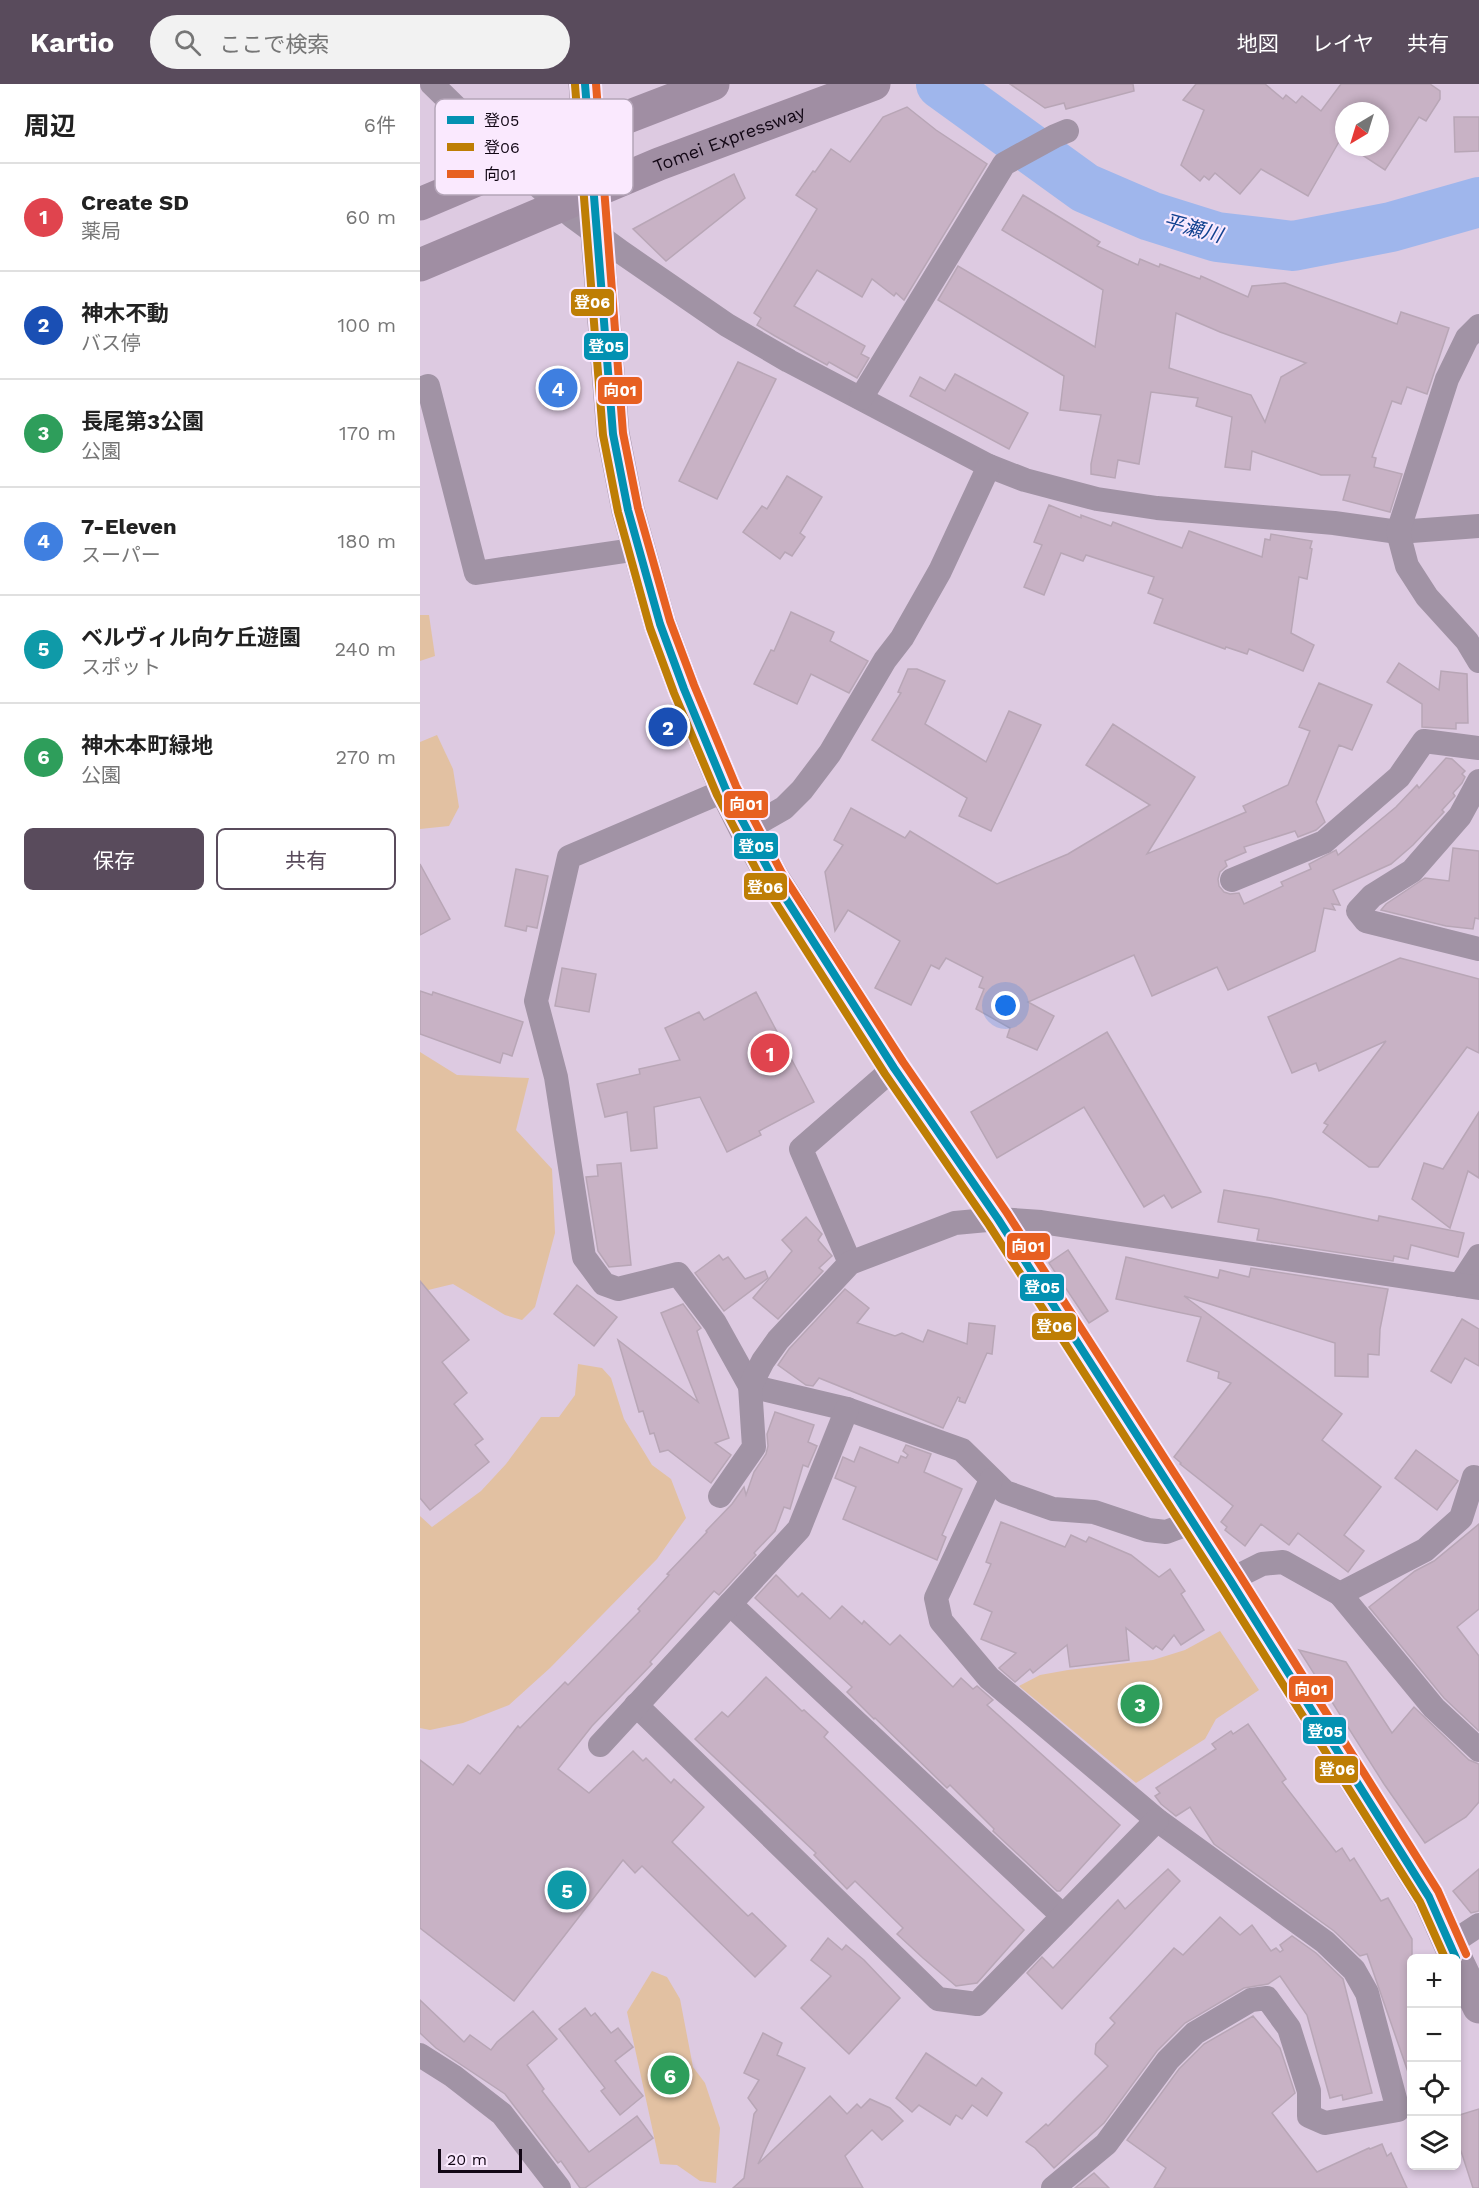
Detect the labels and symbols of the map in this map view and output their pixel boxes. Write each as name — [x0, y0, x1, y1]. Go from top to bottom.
legend — [435, 99, 633, 195]
street label: Tomei Expressway — [650, 100, 808, 176]
north arrow — [1335, 102, 1389, 156]
text: 登05 — [484, 111, 519, 130]
text: 登06 — [484, 138, 520, 157]
text: 向01 — [484, 165, 516, 184]
water label: 平瀬川 — [1161, 209, 1227, 248]
line badge: 登06 — [570, 288, 615, 317]
text: 登06 — [574, 293, 610, 312]
line badge: 登05 — [583, 332, 629, 361]
text: 登05 — [588, 337, 624, 356]
pin: 4 — [538, 366, 578, 410]
line badge: 向01 — [597, 376, 643, 405]
text: 向01 — [603, 381, 637, 400]
pin: 2 — [648, 704, 688, 750]
line badge: 向01 — [723, 790, 769, 819]
text: 向01 — [729, 795, 763, 814]
line badge: 登05 — [733, 832, 779, 860]
text: 登05 — [738, 837, 774, 856]
line badge: 登06 — [743, 872, 788, 901]
text: 登06 — [747, 878, 783, 897]
your location — [991, 991, 1020, 1020]
pin: 1 — [750, 1030, 790, 1076]
line badge: 向01 — [1006, 1232, 1051, 1261]
text: 向01 — [1011, 1237, 1045, 1256]
line badge: 登05 — [1019, 1273, 1065, 1302]
text: 登05 — [1024, 1278, 1060, 1297]
line badge: 登06 — [1031, 1312, 1077, 1341]
text: 登06 — [1036, 1317, 1072, 1336]
line badge: 向01 — [1288, 1675, 1334, 1703]
text: 向01 — [1294, 1680, 1328, 1699]
pin: 3 — [1120, 1682, 1160, 1726]
line badge: 登05 — [1302, 1716, 1347, 1745]
text: 登05 — [1307, 1722, 1343, 1741]
line badge: 登06 — [1314, 1755, 1359, 1784]
text: 登06 — [1319, 1760, 1355, 1779]
pin: 5 — [548, 1868, 586, 1912]
pin: 6 — [650, 2052, 690, 2098]
scale bar — [438, 2146, 522, 2174]

